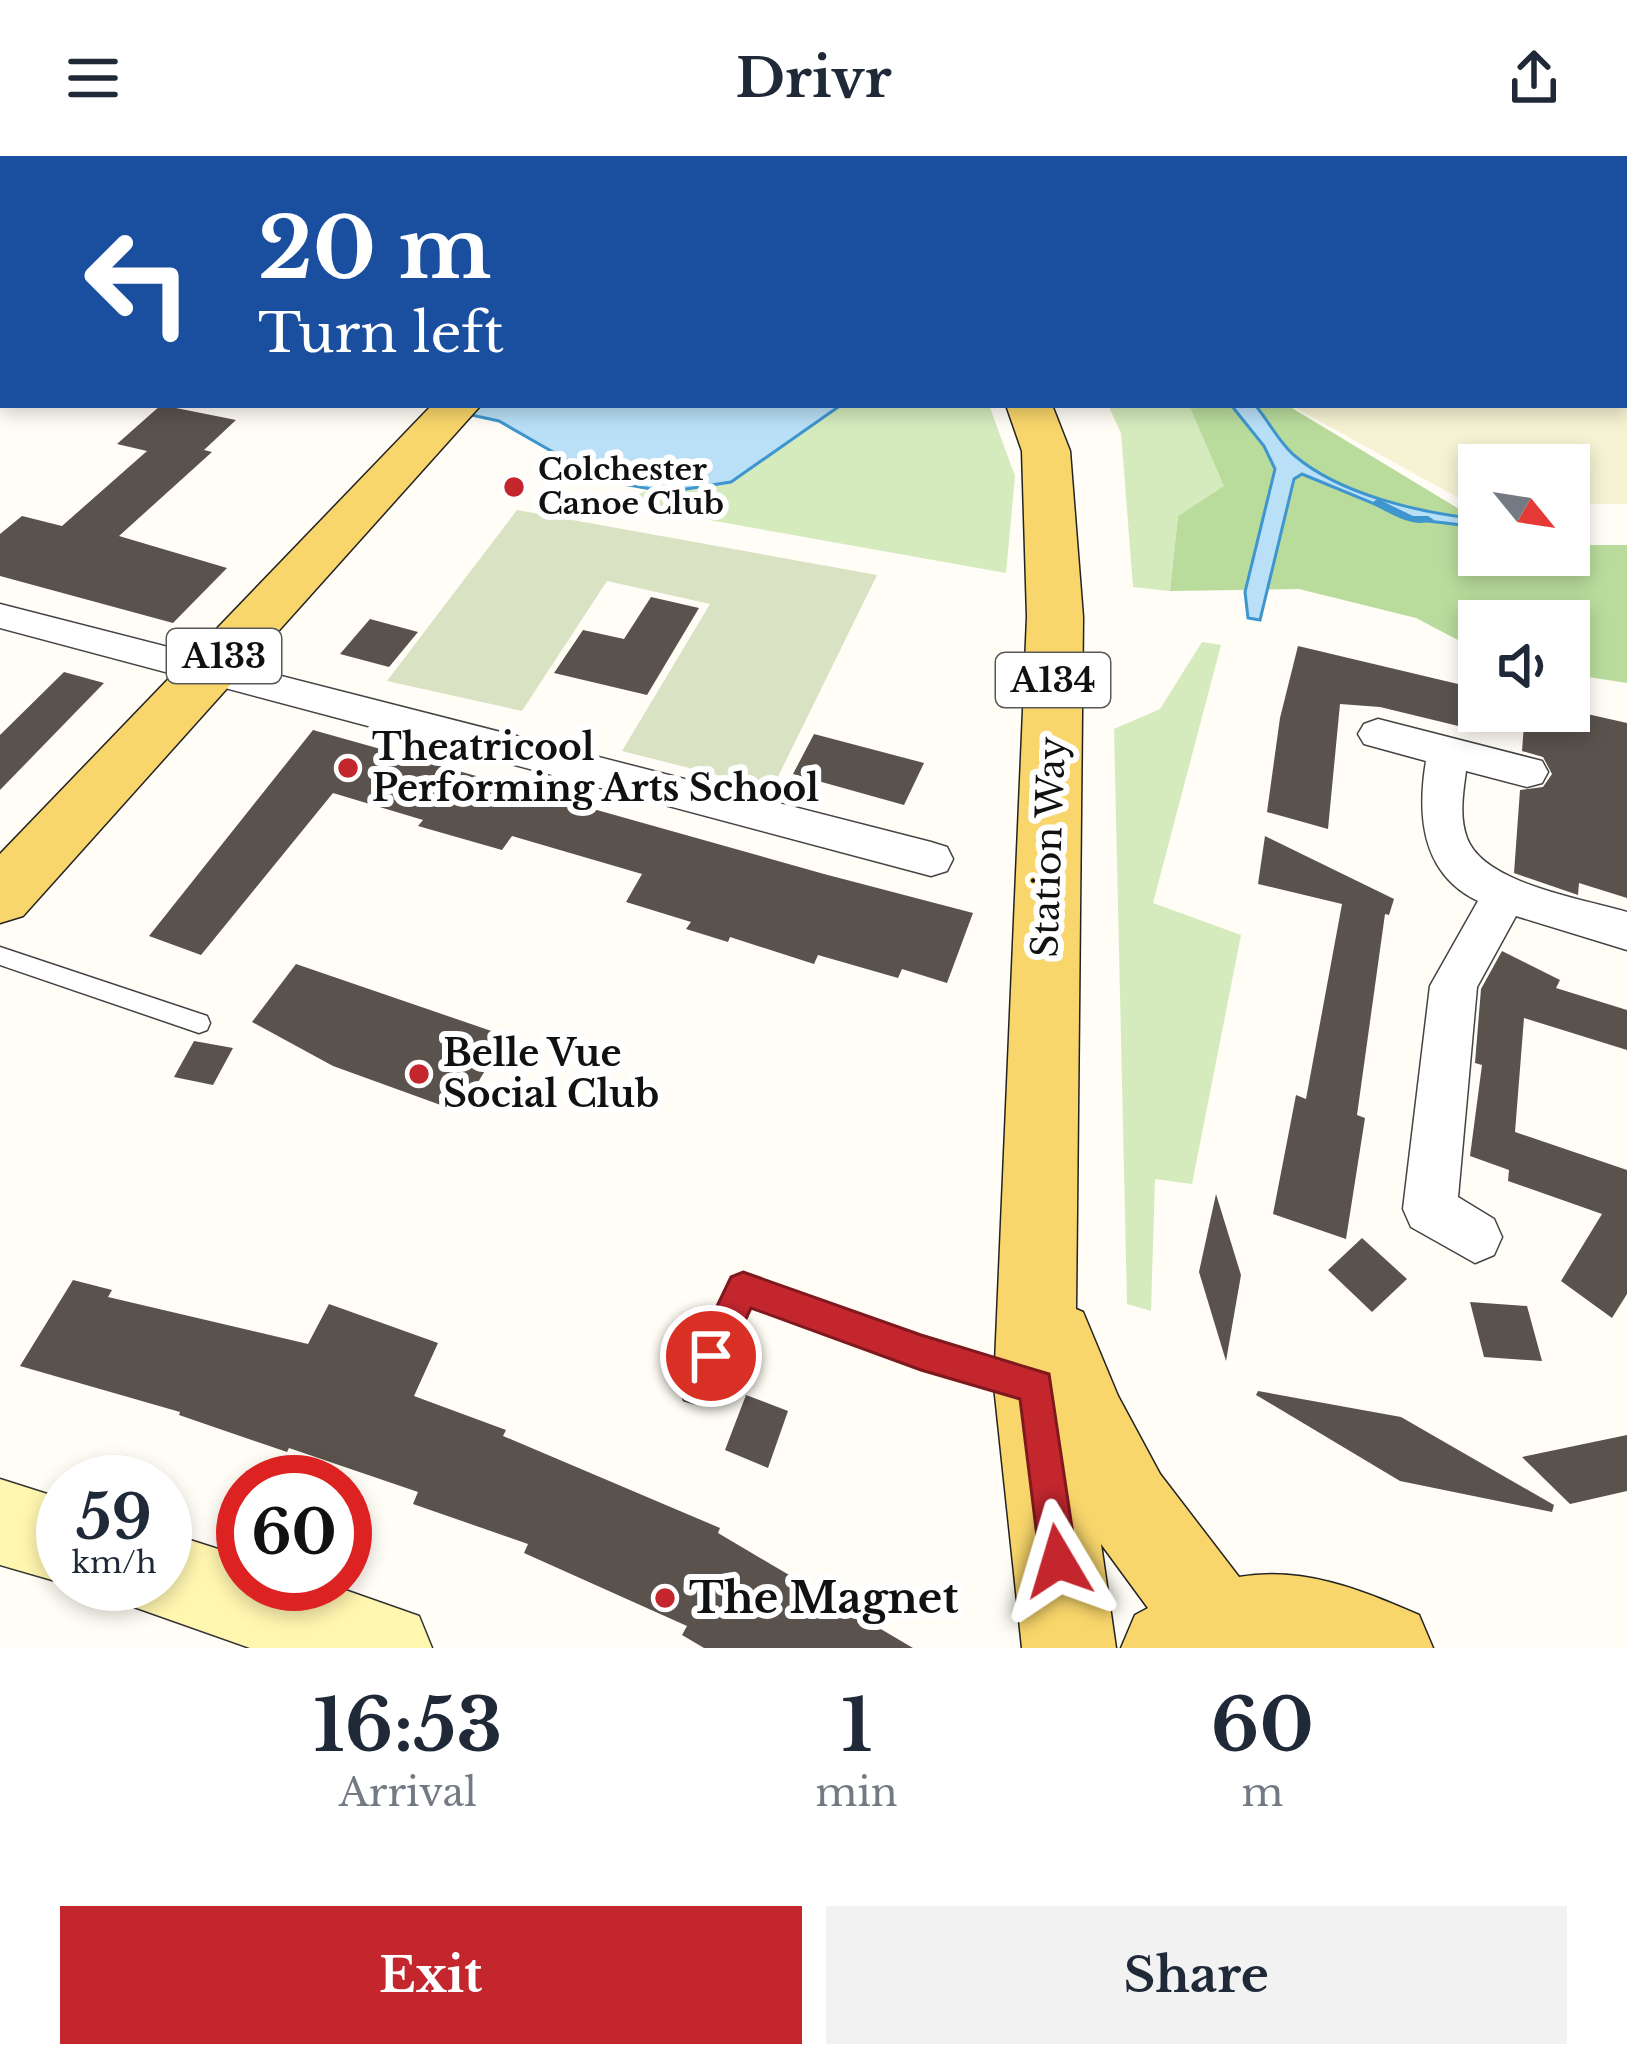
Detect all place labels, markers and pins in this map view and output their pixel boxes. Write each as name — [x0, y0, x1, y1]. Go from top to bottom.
place label: Colchester Canoe Club — [538, 451, 724, 522]
marker: Colchester Canoe Club — [501, 474, 527, 500]
place label: Theatricool Performing Arts School — [372, 725, 819, 811]
marker: Theatricool Performing Arts School — [335, 755, 361, 781]
place label: Belle Vue Social Club — [443, 1031, 659, 1117]
marker: Belle Vue Social Club — [406, 1061, 432, 1087]
pin — [660, 1305, 762, 1407]
place label: The Magnet — [689, 1572, 958, 1624]
marker: The Magnet — [652, 1585, 678, 1611]

